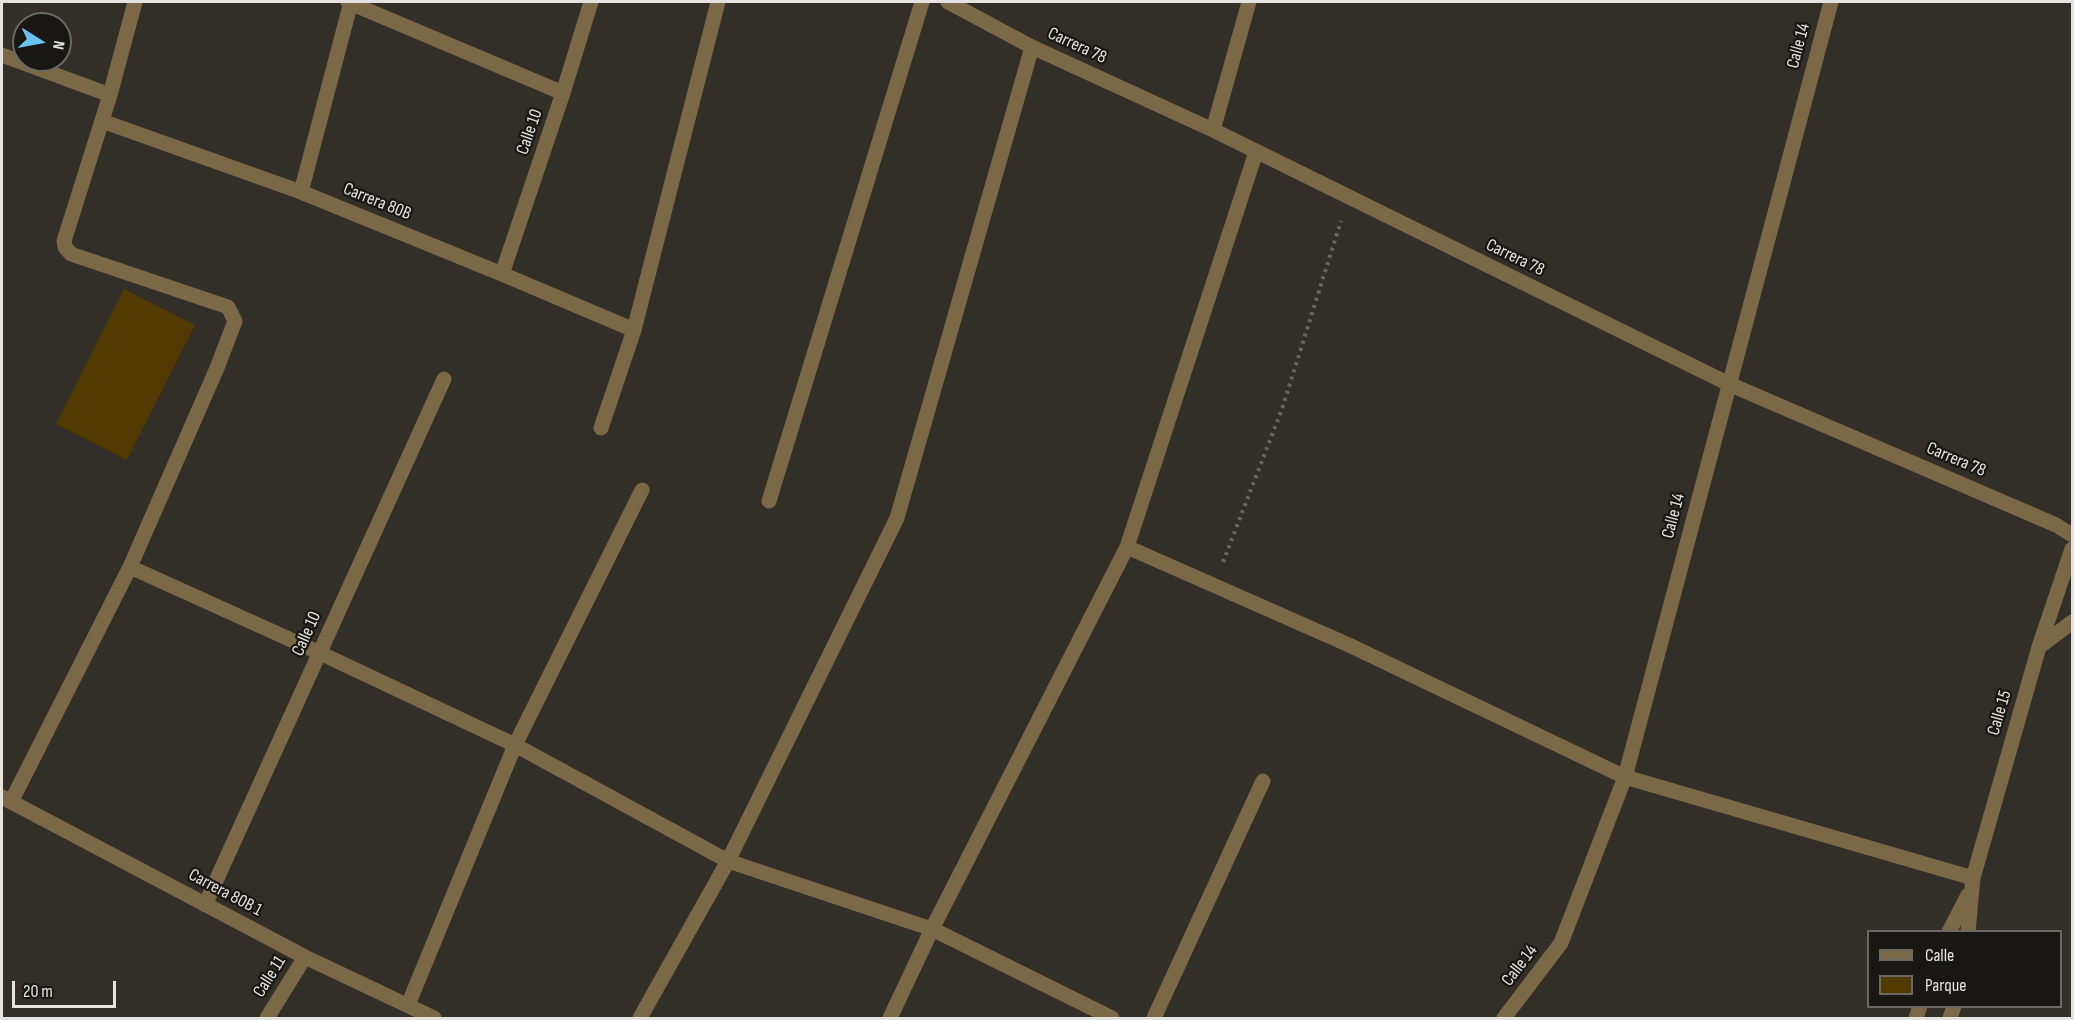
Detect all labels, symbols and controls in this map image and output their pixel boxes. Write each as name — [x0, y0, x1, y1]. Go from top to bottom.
north arrow — [12, 12, 72, 72]
street label: Calle 14 — [1783, 21, 1815, 71]
street label: Carrera 78 — [1044, 23, 1110, 69]
text: N — [48, 39, 68, 51]
street label: Calle 10 — [512, 107, 548, 157]
street label: Carrera 80B — [340, 179, 414, 225]
street label: Carrera 78 — [1482, 235, 1548, 281]
street label: Carrera 78 — [1923, 438, 1989, 482]
street label: Calle 14 — [1658, 491, 1690, 541]
street label: Calle 10 — [288, 608, 326, 660]
street label: Calle 15 — [1983, 688, 2017, 738]
street label: Carrera 80B 1 — [184, 865, 266, 921]
legend — [1867, 930, 2062, 1008]
street label: Calle 14 — [1498, 941, 1542, 991]
text: Calle — [1925, 945, 1954, 966]
street label: Calle 11 — [249, 952, 291, 1002]
scale bar — [15, 969, 118, 1007]
text: Parque — [1925, 975, 1966, 996]
text: 20 m — [23, 981, 53, 1002]

